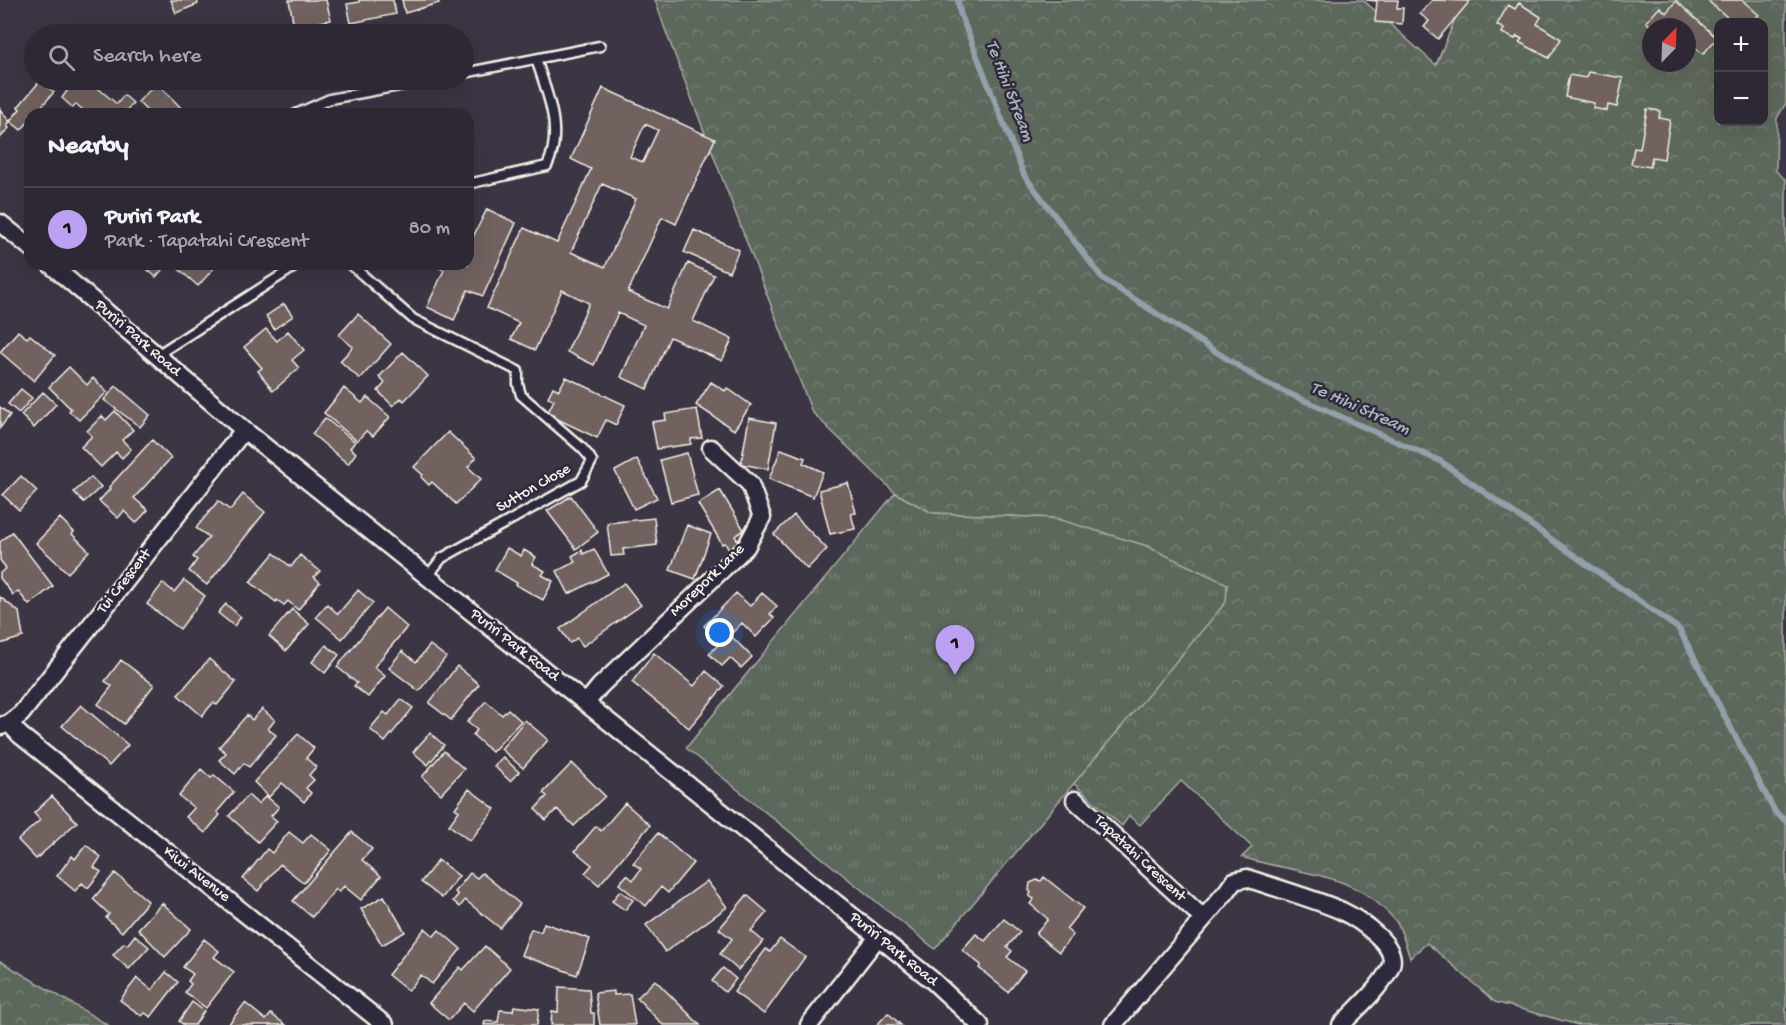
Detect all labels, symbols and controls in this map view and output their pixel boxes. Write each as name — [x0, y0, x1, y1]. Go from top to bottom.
north arrow — [1642, 18, 1696, 72]
map controls — [1714, 18, 1768, 126]
button: + — [1714, 18, 1768, 72]
search box — [24, 24, 474, 90]
water label: Te Hihi Stream — [980, 37, 1038, 145]
icon: search — [45, 41, 78, 74]
text: Search here — [93, 44, 201, 70]
button: − — [1714, 72, 1768, 126]
text: Nearby — [48, 132, 129, 163]
text: Puriri Park — [105, 205, 200, 231]
text: 1 — [63, 218, 72, 241]
text: 80 m — [409, 218, 450, 241]
text: Park · Tapatahi Crescent — [105, 231, 308, 254]
street label: Puriri Park Road — [89, 296, 185, 383]
water label: Te Hihi Stream — [1307, 378, 1413, 440]
street label: Sutton Close — [494, 460, 575, 518]
street label: Morepork Lane — [667, 540, 750, 621]
street label: Tui Crescent — [93, 545, 157, 619]
street label: Puriri Park Road — [465, 605, 564, 688]
your location — [705, 618, 734, 647]
pin: 1 — [936, 626, 974, 675]
street label: Tapatahi Crescent — [1088, 811, 1190, 908]
street label: Kiwi Avenue — [159, 843, 234, 908]
street label: Puriri Park Road — [844, 908, 942, 992]

